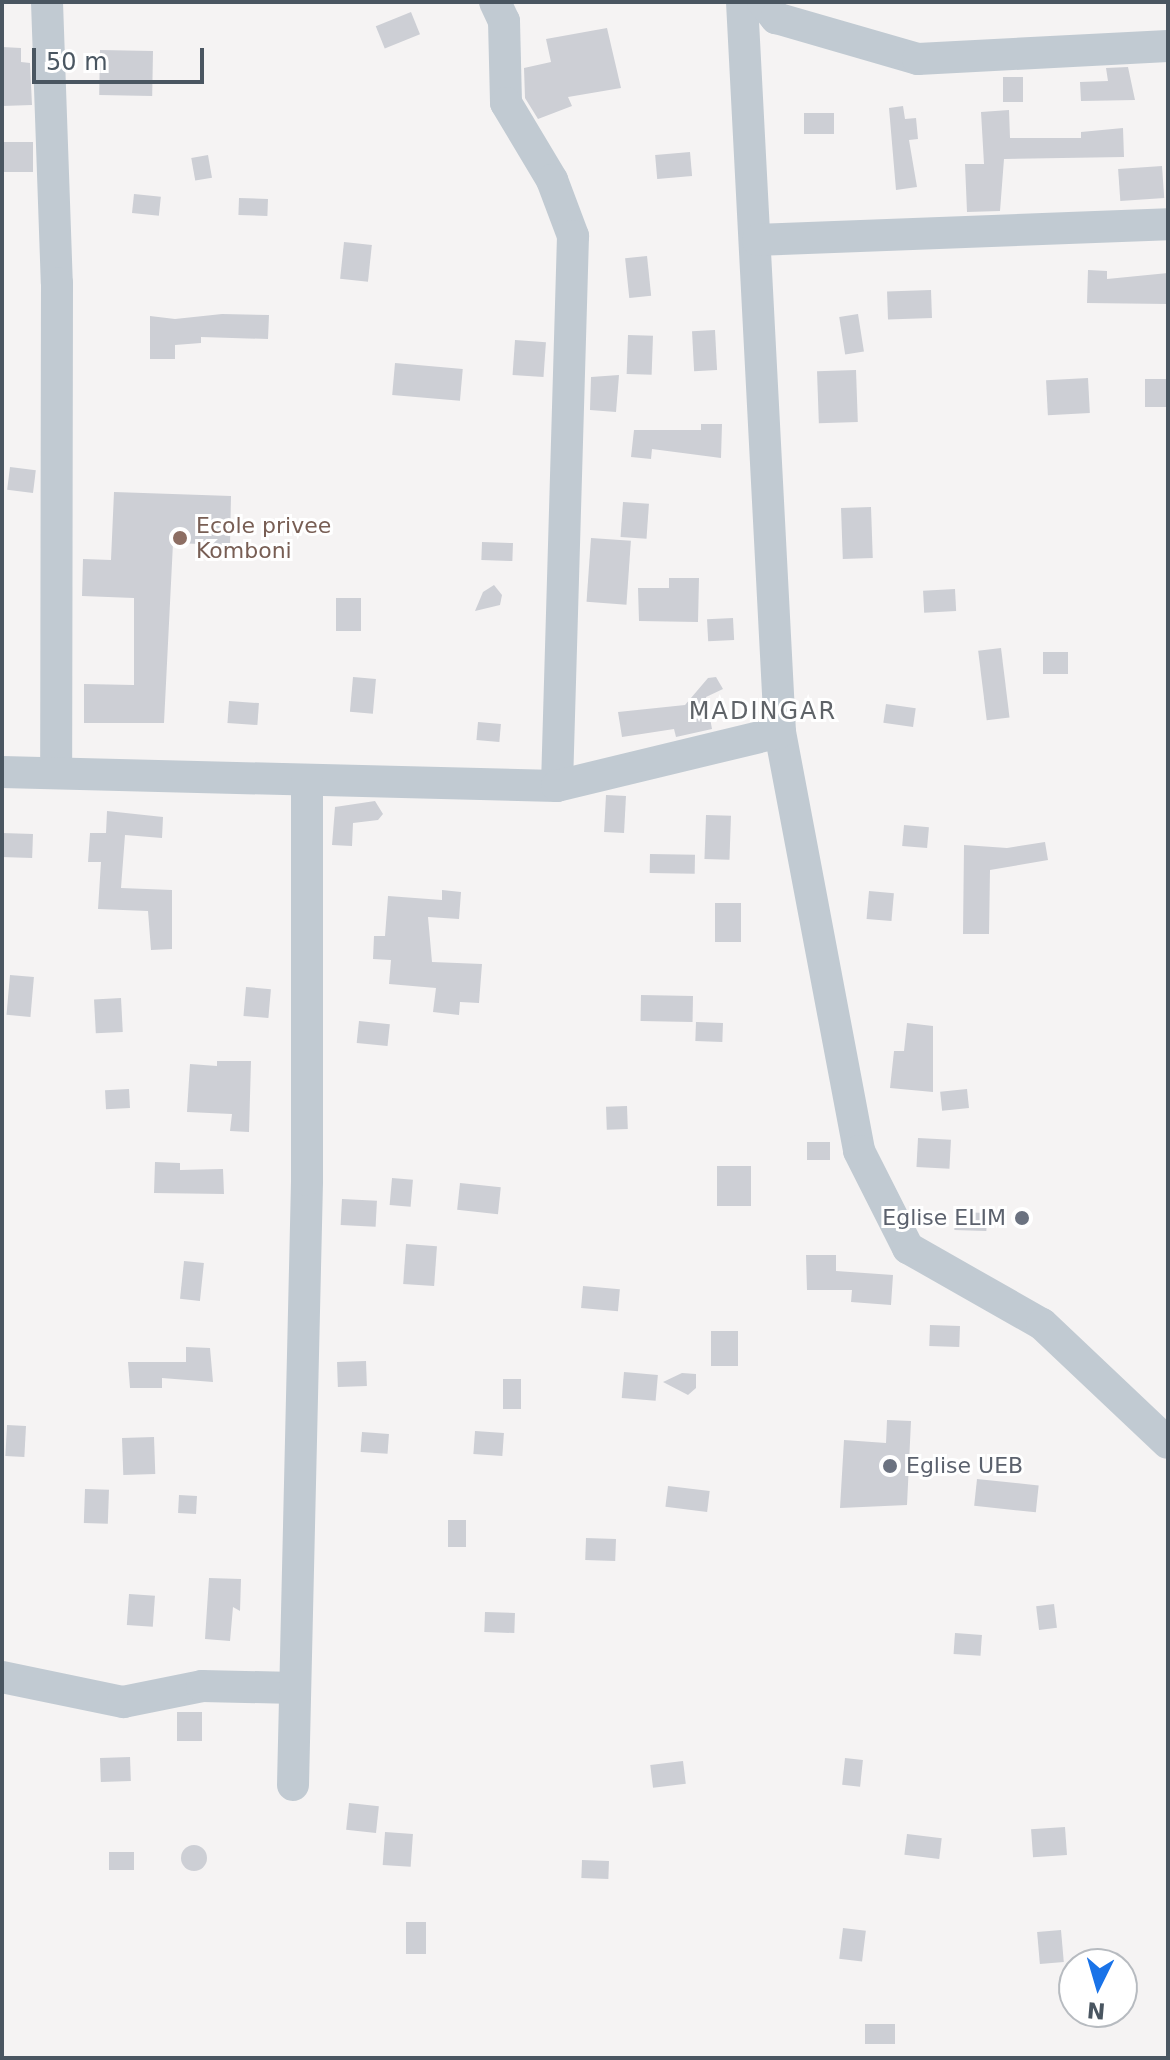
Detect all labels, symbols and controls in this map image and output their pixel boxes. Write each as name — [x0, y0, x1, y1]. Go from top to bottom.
scale bar — [36, 32, 208, 82]
text: 50 m — [46, 48, 108, 76]
place label: Ecole privee Komboni — [196, 512, 331, 564]
marker: Ecole privee Komboni — [171, 529, 189, 547]
district label: MADINGAR — [689, 698, 837, 726]
place label: Eglise ELIM — [882, 1205, 1006, 1231]
marker: Eglise ELIM — [1013, 1209, 1031, 1227]
place label: Eglise UEB — [906, 1453, 1023, 1479]
marker: Eglise UEB — [881, 1457, 899, 1475]
north arrow — [1058, 1948, 1138, 2028]
text: N — [1086, 1997, 1106, 2024]

